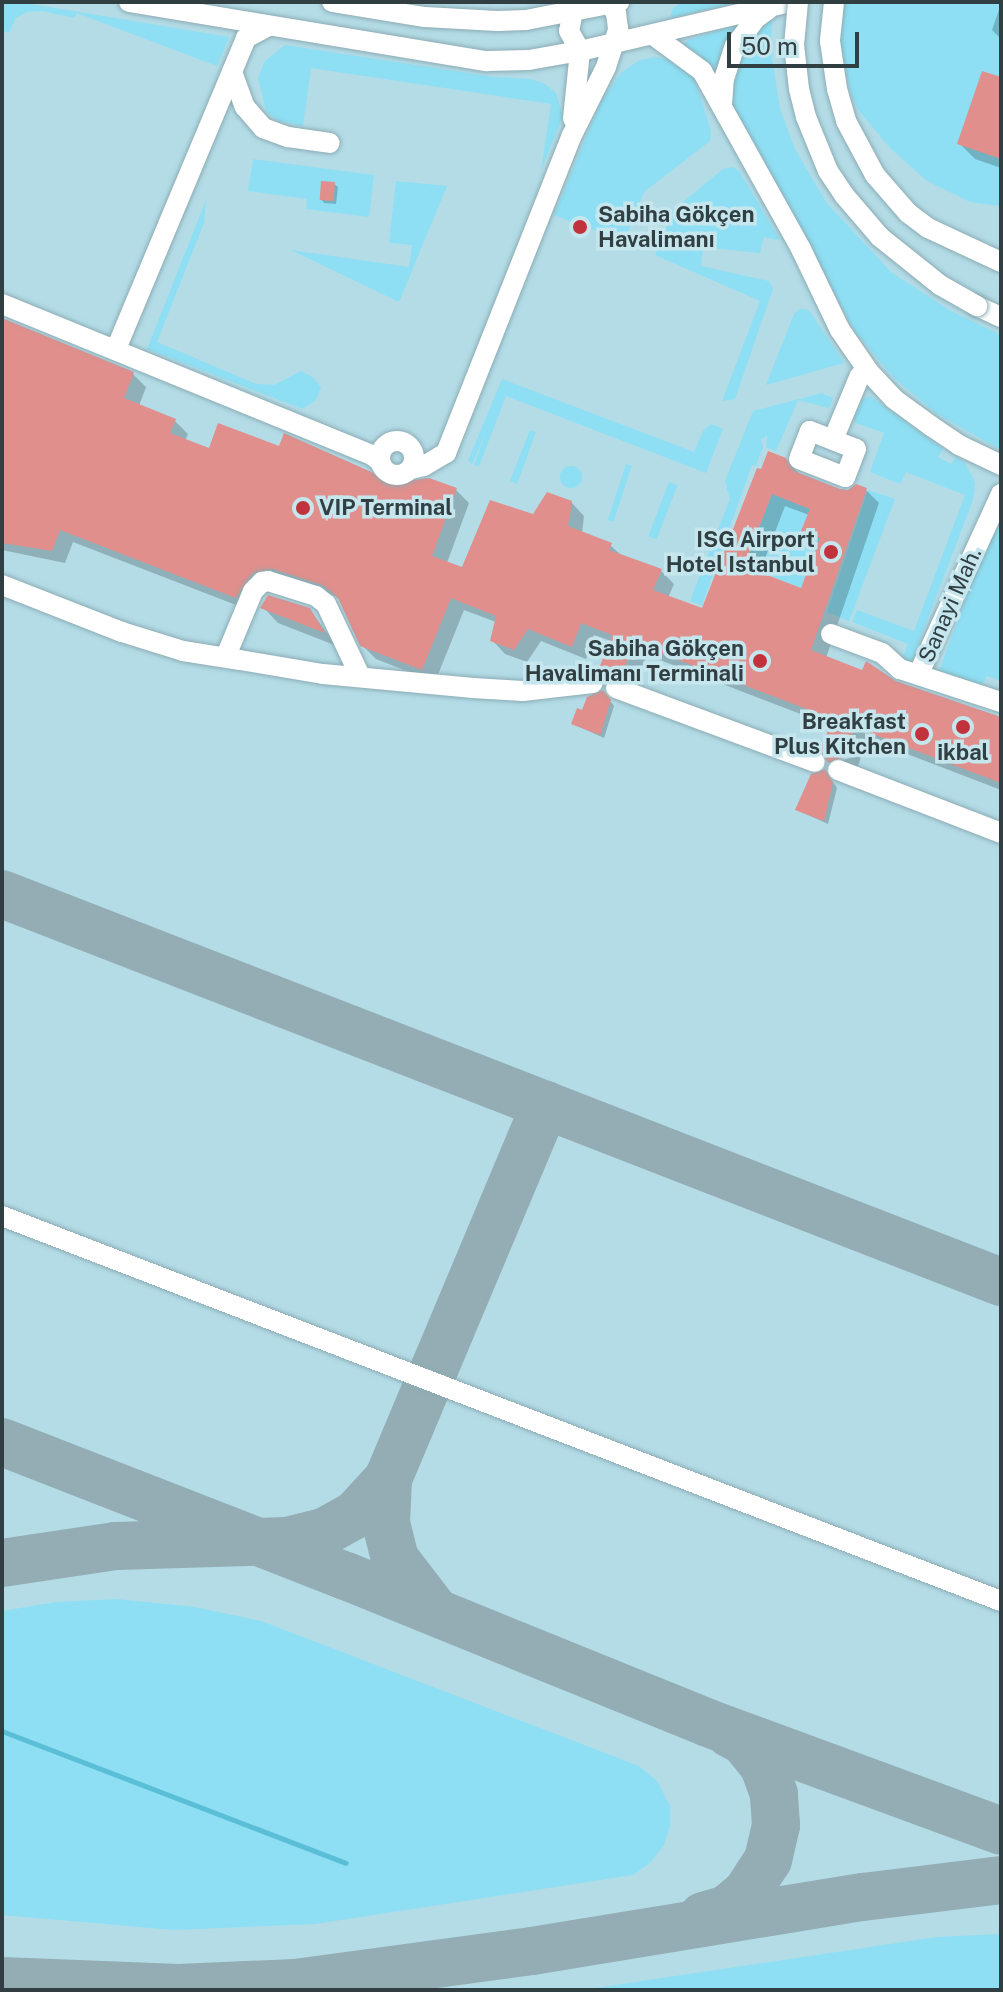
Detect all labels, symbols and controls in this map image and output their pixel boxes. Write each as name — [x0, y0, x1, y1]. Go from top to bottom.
scale bar — [731, 16, 863, 66]
text: 50 m — [741, 32, 798, 60]
place label: Sabiha Gökçen Havalimanı — [598, 201, 755, 252]
marker: Sabiha Gökçen Havalimanı — [569, 216, 591, 238]
place label: VIP Terminal — [319, 495, 452, 521]
marker: VIP Terminal — [294, 499, 312, 517]
place label: ISG Airport Hotel Istanbul — [666, 526, 815, 578]
marker: ISG Airport Hotel Istanbul — [822, 543, 840, 561]
street label: Sanayi Mah. — [913, 543, 987, 667]
place label: Sabiha Gökçen Havalimanı Terminali — [525, 635, 744, 686]
marker: Sabiha Gökçen Havalimanı Terminali — [751, 652, 769, 670]
place label: Breakfast Plus Kitchen — [774, 708, 906, 760]
marker: ikbal — [954, 718, 972, 736]
marker: Breakfast Plus Kitchen — [913, 725, 931, 743]
place label: ikbal — [937, 740, 989, 766]

